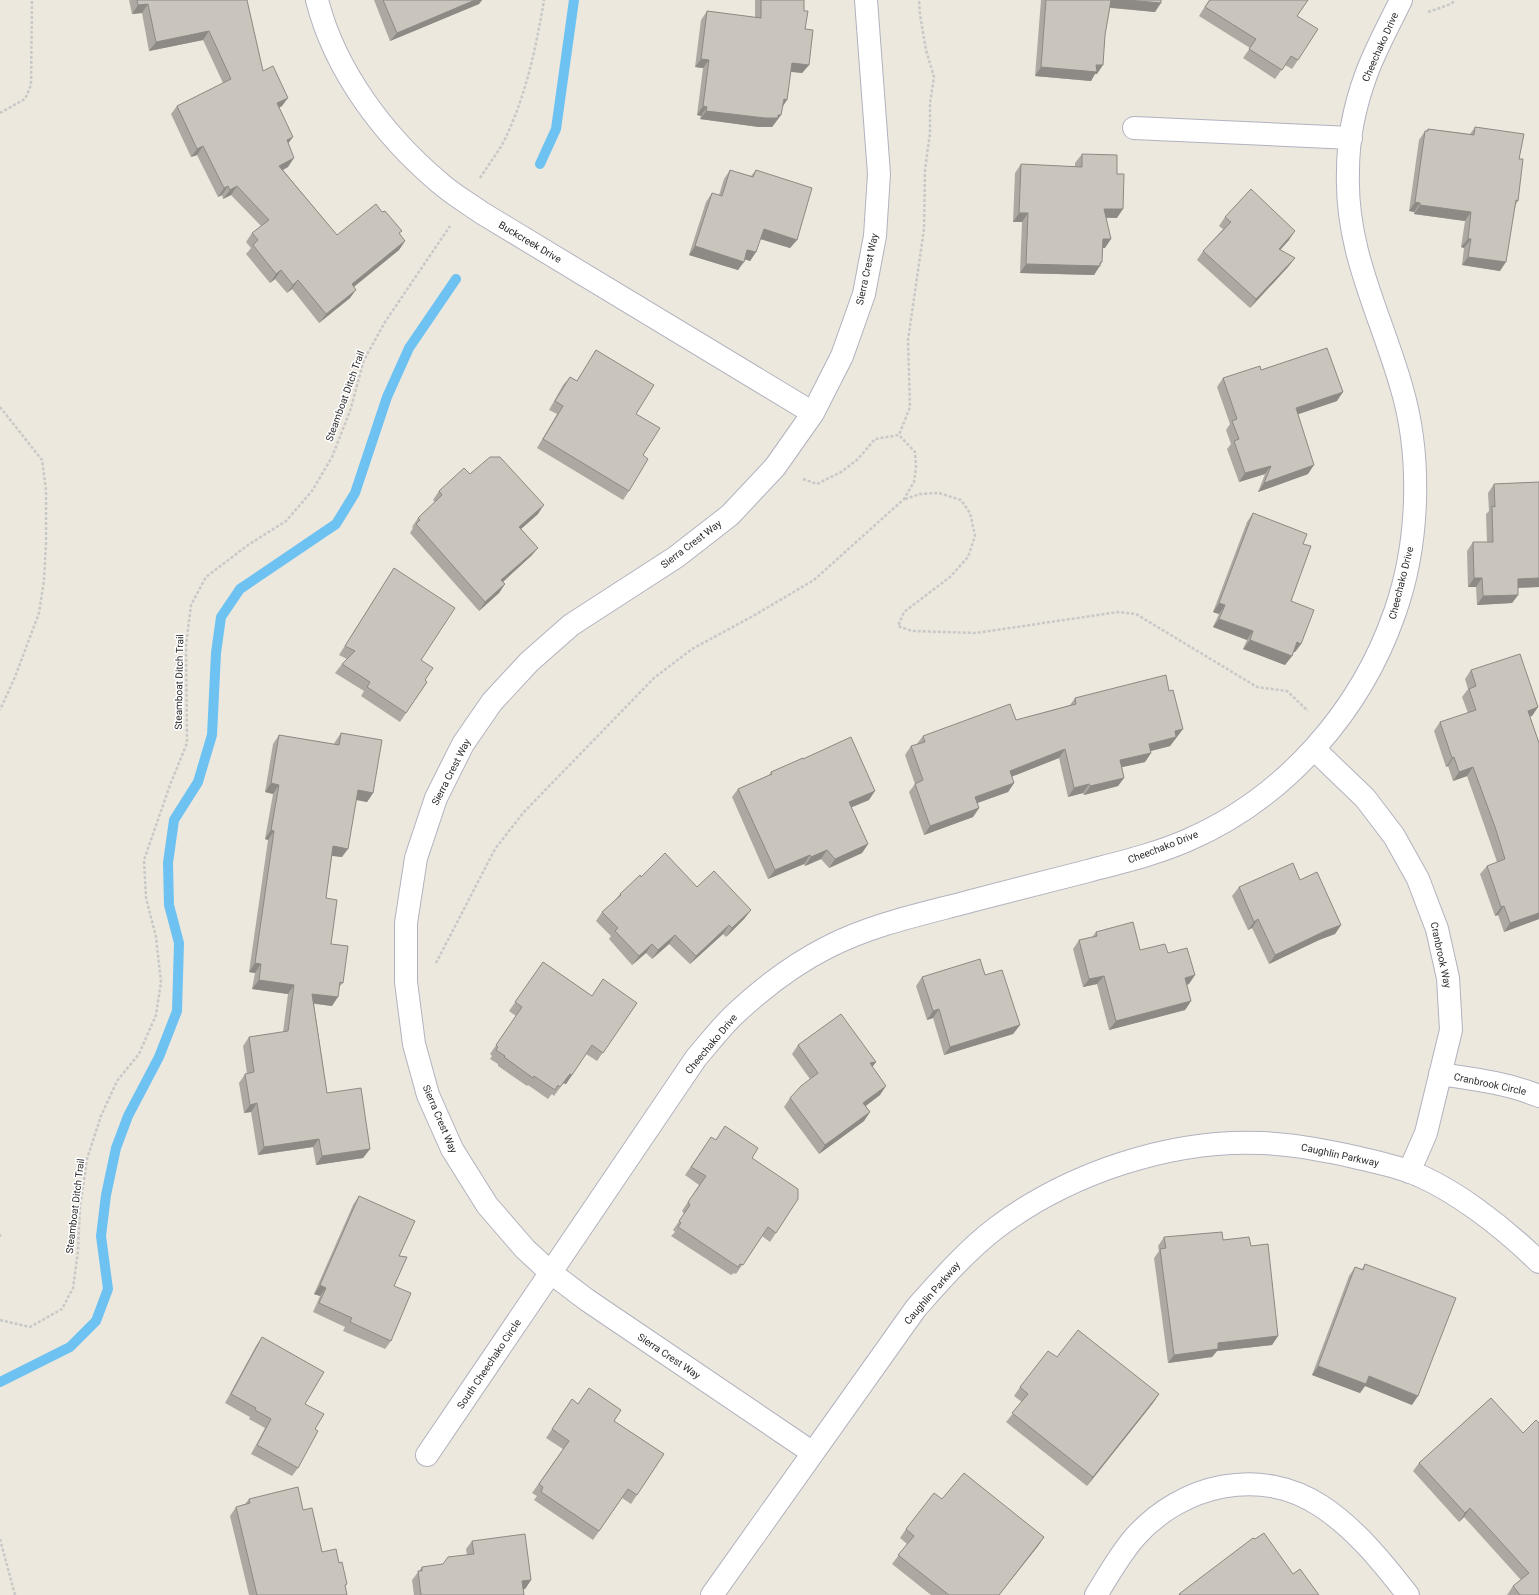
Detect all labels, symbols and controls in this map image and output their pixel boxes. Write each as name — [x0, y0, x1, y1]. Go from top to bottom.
street label: Cheechako Drive — [1360, 11, 1400, 83]
street label: Buckcreek Drive — [497, 219, 563, 265]
street label: Sierra Crest Way — [854, 232, 880, 306]
street label: Steamboat Ditch Trail — [323, 349, 367, 443]
street label: Sierra Crest Way — [659, 517, 724, 570]
street label: Cheechako Drive — [1387, 546, 1415, 620]
street label: Steamboat Ditch Trail — [173, 634, 185, 730]
street label: Sierra Crest Way — [430, 737, 473, 807]
street label: Cheechako Drive — [1126, 829, 1200, 865]
street label: Cranbrook Way — [1429, 921, 1453, 989]
street label: Cheechako Drive — [683, 1012, 739, 1076]
street label: Cranbrook Circle — [1453, 1071, 1527, 1097]
street label: Sierra Crest Way — [421, 1083, 459, 1155]
street label: Caughlin Parkway — [1300, 1141, 1380, 1169]
street label: Steamboat Ditch Trail — [64, 1158, 86, 1254]
street label: Caughlin Parkway — [902, 1259, 962, 1327]
street label: South Cheechako Circle — [455, 1317, 523, 1411]
street label: Sierra Crest Way — [636, 1331, 703, 1381]

